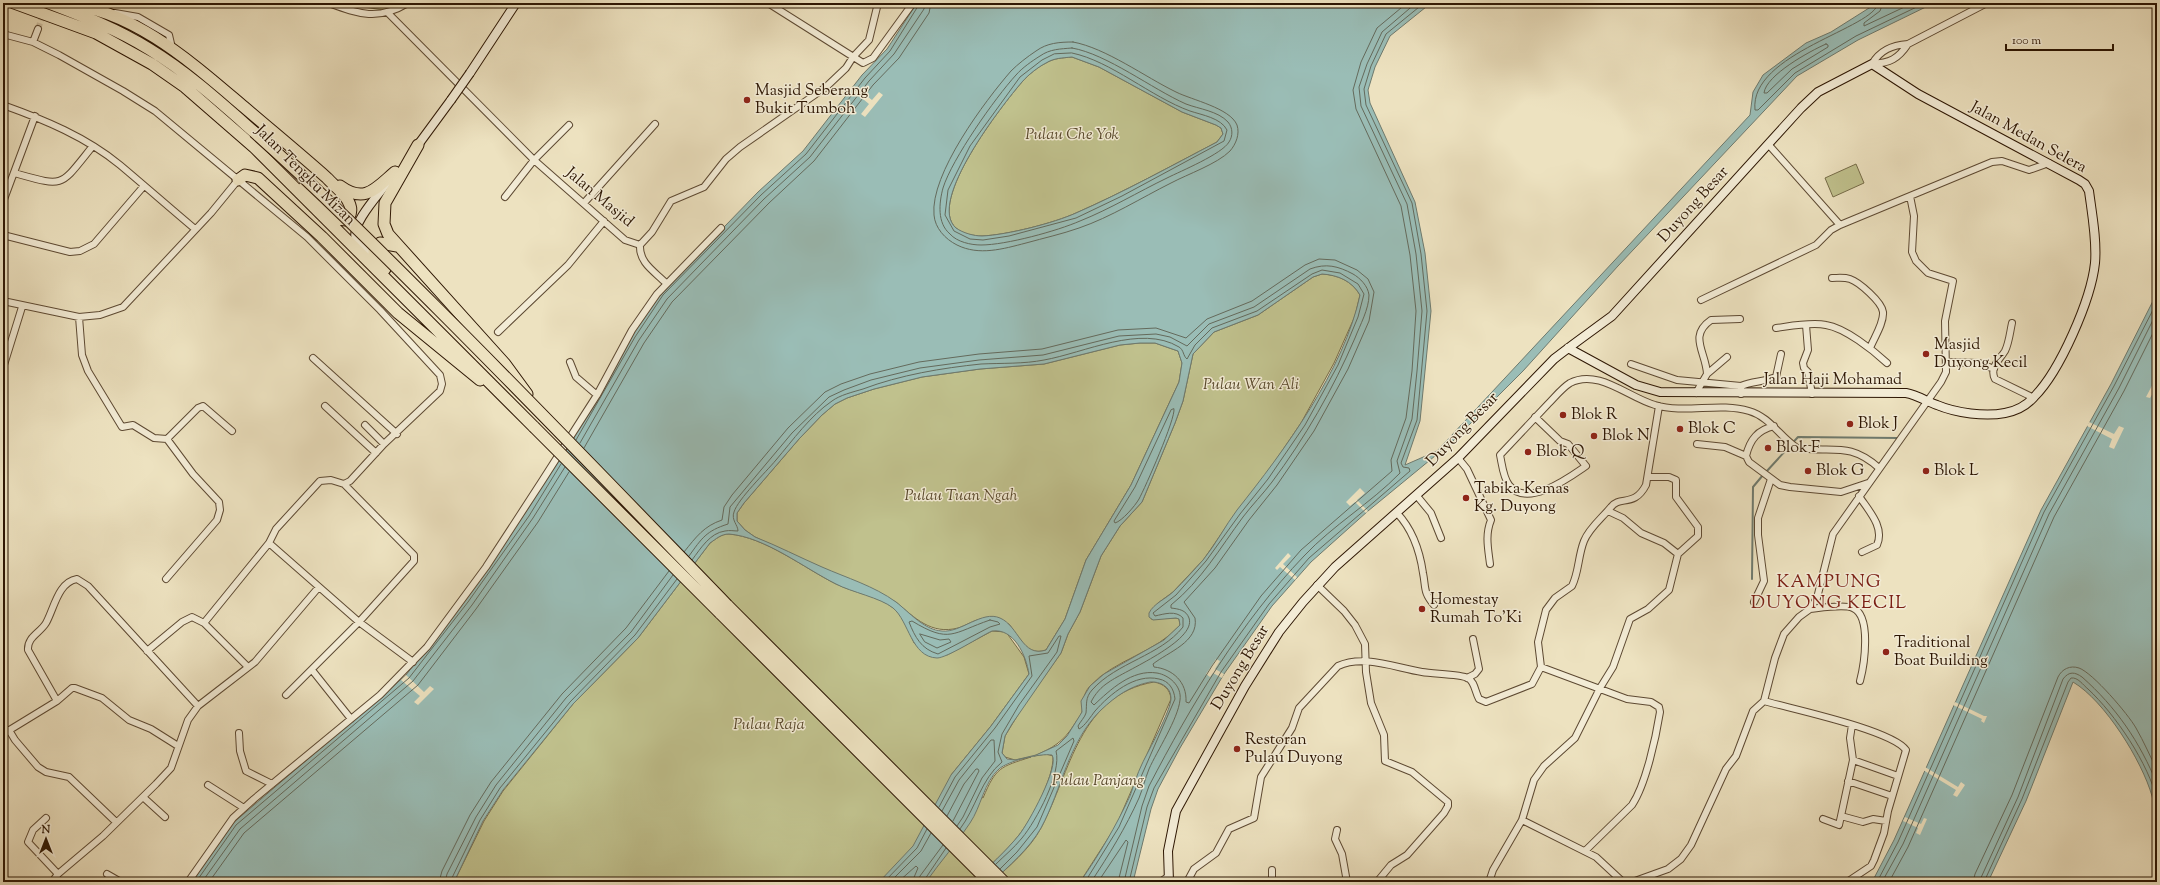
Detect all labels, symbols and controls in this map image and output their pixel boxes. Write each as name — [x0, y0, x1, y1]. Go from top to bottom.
scale bar — [2006, 26, 2113, 52]
text: 100 m — [2012, 32, 2041, 50]
place label: Masjid Seberang Bukit Tumboh — [755, 80, 868, 121]
marker: Masjid Seberang Bukit Tumboh — [742, 95, 752, 105]
street label: Jalan Medan Selera — [1965, 96, 2091, 180]
street label: Jalan Tengku Mizan — [249, 120, 361, 232]
park label: Pulau Che Yok — [1025, 124, 1119, 147]
street label: Jalan Masjid — [559, 162, 638, 234]
street label: Duyong Besar — [1653, 162, 1735, 248]
place label: Masjid Duyong Kecil — [1934, 334, 2028, 375]
marker: Masjid Duyong Kecil — [1921, 349, 1931, 359]
street label: Jalan Haji Mohamad — [1763, 369, 1902, 392]
park label: Pulau Wan Ali — [1203, 374, 1299, 397]
street label: Duyong Besar — [1421, 388, 1505, 472]
place label: Blok R — [1571, 404, 1618, 427]
marker: Blok R — [1558, 410, 1568, 420]
place label: Blok J — [1858, 413, 1898, 436]
place label: Blok C — [1688, 418, 1736, 441]
marker: Blok J — [1845, 419, 1855, 429]
marker: Blok C — [1675, 424, 1685, 434]
place label: Blok N — [1602, 425, 1650, 448]
marker: Blok N — [1589, 431, 1599, 441]
place label: Blok F — [1776, 437, 1820, 460]
place label: Blok Q — [1536, 441, 1587, 464]
marker: Blok F — [1763, 443, 1773, 453]
marker: Blok Q — [1523, 447, 1533, 457]
place label: Blok G — [1816, 460, 1864, 483]
place label: Blok L — [1934, 460, 1979, 483]
marker: Blok G — [1803, 466, 1813, 476]
marker: Blok L — [1921, 466, 1931, 476]
place label: Tabika Kemas Kg. Duyong — [1474, 478, 1569, 519]
park label: Pulau Tuan Ngah — [904, 485, 1018, 508]
marker: Tabika Kemas Kg. Duyong — [1461, 493, 1471, 503]
district label: KAMPUNG DUYONG KECIL — [1751, 570, 1907, 617]
place label: Homestay Rumah To’Ki — [1430, 589, 1523, 630]
marker: Homestay Rumah To’Ki — [1417, 604, 1427, 614]
street label: Duyong Besar — [1206, 621, 1276, 715]
place label: Traditional Boat Building — [1894, 632, 1988, 673]
marker: Traditional Boat Building — [1881, 647, 1891, 657]
park label: Pulau Raja — [733, 714, 805, 737]
place label: Restoran Pulau Duyong — [1245, 729, 1343, 770]
marker: Restoran Pulau Duyong — [1232, 744, 1242, 754]
park label: Pulau Panjang — [1052, 770, 1144, 793]
north arrow — [26, 819, 66, 859]
text: N — [41, 822, 51, 838]

